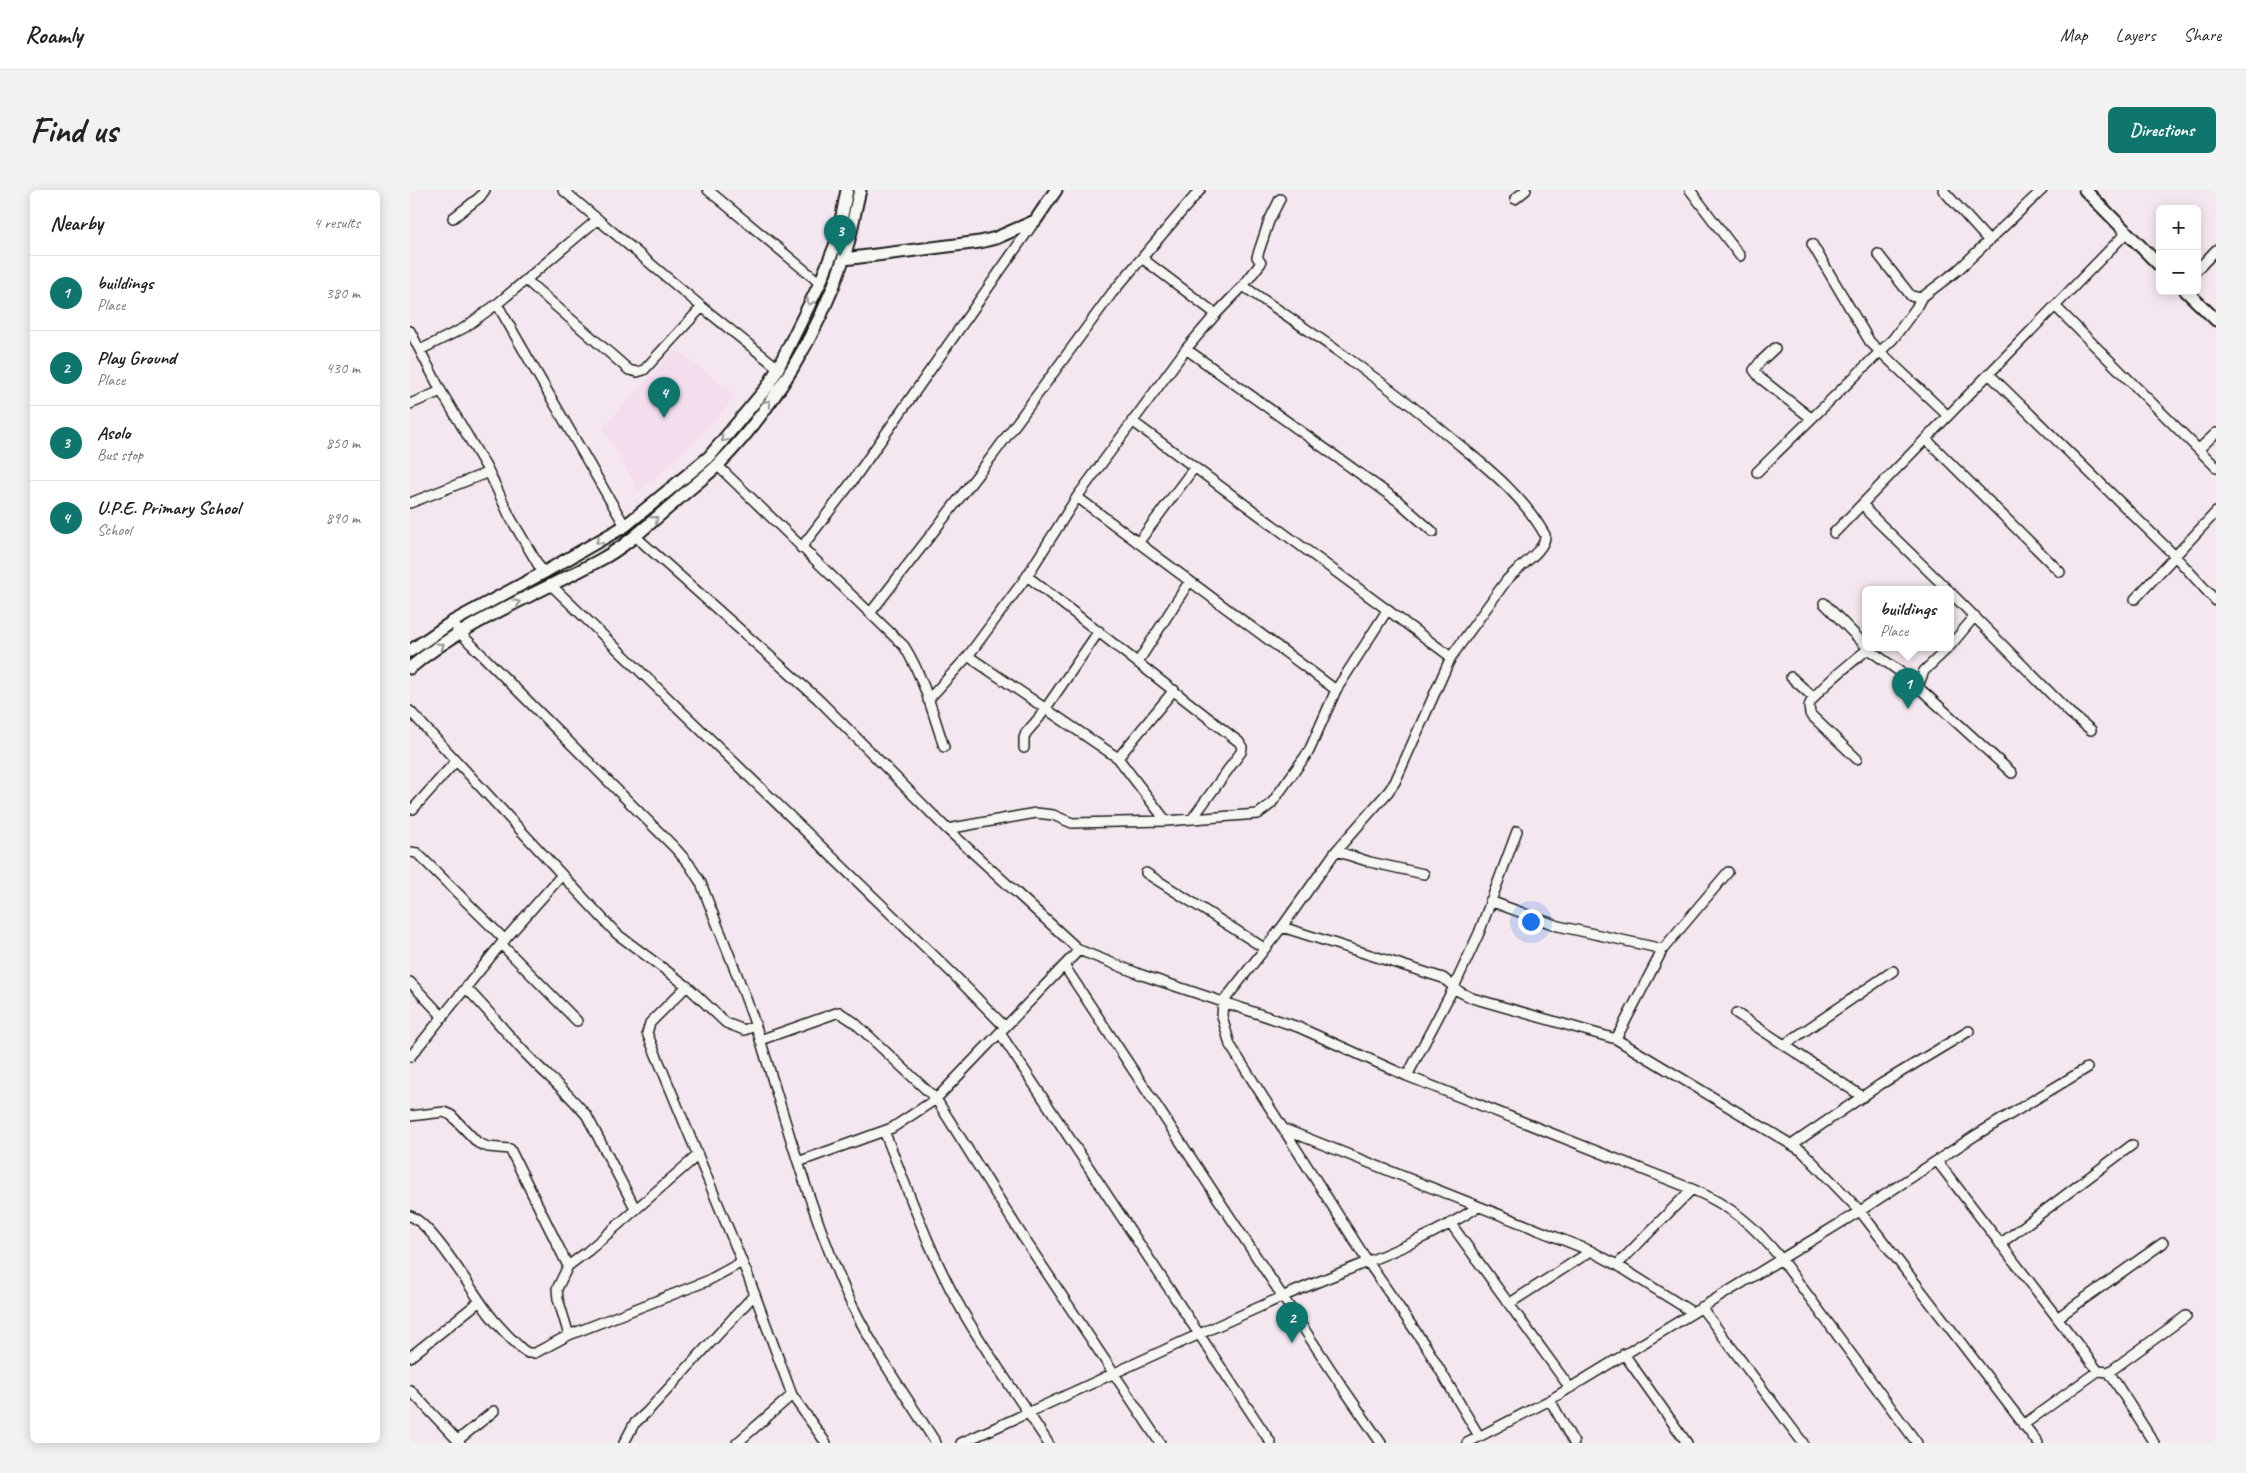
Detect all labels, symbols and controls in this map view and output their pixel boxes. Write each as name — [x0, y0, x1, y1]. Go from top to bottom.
text: Roamly — [25, 20, 82, 50]
text: Map — [2060, 24, 2088, 46]
text: Layers — [2116, 24, 2155, 46]
text: Share — [2183, 24, 2221, 46]
button: Directions — [2108, 107, 2216, 153]
text: Find us — [30, 108, 117, 153]
map controls — [2156, 205, 2201, 295]
button: + — [2156, 205, 2201, 250]
text: Nearby — [50, 210, 103, 236]
text: 4 results — [313, 213, 360, 233]
pin: 3 — [824, 215, 856, 256]
button: − — [2156, 250, 2201, 295]
text: buildings — [97, 271, 153, 295]
text: 1 — [62, 283, 70, 303]
text: 380 m — [326, 283, 360, 303]
text: Place — [97, 295, 125, 315]
one-way arrow — [806, 297, 817, 306]
text: Play Ground — [97, 346, 176, 370]
text: 2 — [62, 358, 70, 378]
text: 430 m — [326, 358, 360, 378]
text: Place — [97, 370, 125, 390]
pin: 4 — [648, 377, 680, 418]
one-way arrow — [762, 400, 771, 409]
text: Asolo — [97, 421, 130, 445]
text: 3 — [62, 433, 70, 453]
text: 850 m — [326, 433, 360, 453]
one-way arrow — [722, 433, 730, 442]
text: Bus stop — [97, 445, 143, 465]
text: U.P.E. Primary School — [97, 496, 240, 520]
text: 4 — [62, 508, 70, 528]
text: 890 m — [326, 508, 360, 528]
one-way arrow — [649, 516, 658, 525]
text: School — [97, 520, 131, 540]
one-way arrow — [595, 534, 604, 544]
popup — [1862, 586, 1954, 651]
text: buildings — [1880, 597, 1936, 621]
one-way arrow — [511, 599, 520, 609]
text: Place — [1880, 621, 1908, 641]
one-way arrow — [436, 643, 445, 652]
pin: 1 — [1892, 668, 1924, 709]
your location — [1518, 909, 1544, 935]
pin: 2 — [1276, 1302, 1308, 1343]

